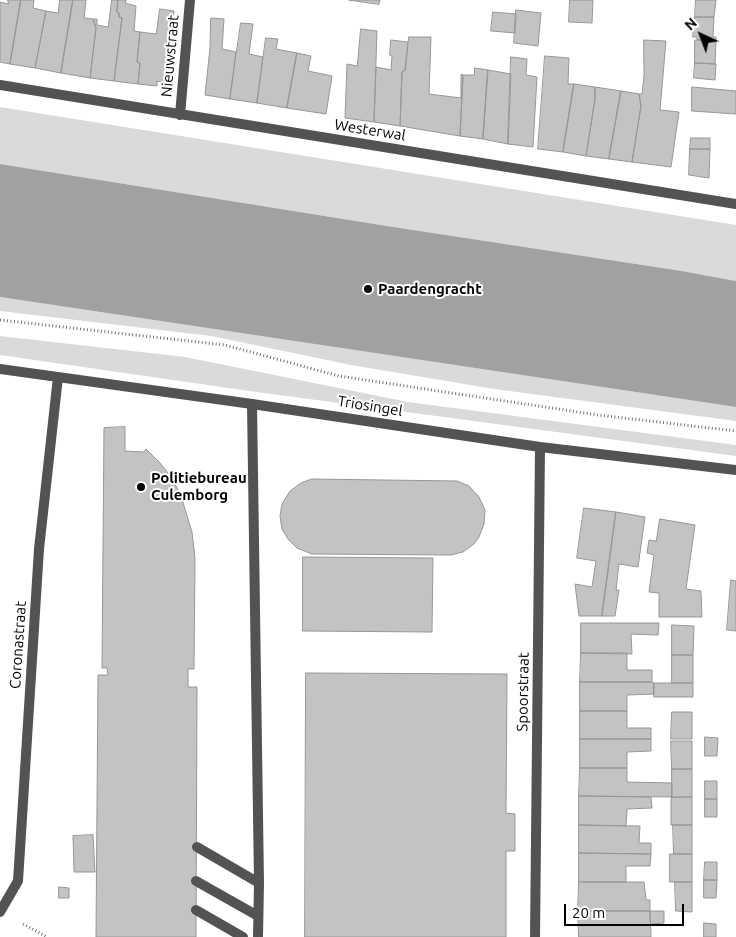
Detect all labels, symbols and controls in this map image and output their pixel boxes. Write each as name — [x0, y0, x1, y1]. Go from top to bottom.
north arrow — [676, 10, 726, 60]
street label: Nieuwstraat — [157, 14, 183, 98]
text: N — [681, 15, 700, 33]
street label: Westerwal — [333, 115, 407, 145]
place label: Paardengracht — [378, 280, 482, 298]
marker: Paardengracht — [362, 283, 374, 295]
street label: Triosingel — [336, 392, 404, 420]
place label: Politiebureau Culemborg — [151, 469, 247, 504]
marker: Politiebureau Culemborg — [135, 481, 147, 493]
street label: Coronastraat — [6, 600, 30, 690]
street label: Spoorstraat — [513, 652, 533, 732]
scale bar — [566, 894, 686, 926]
text: 20 m — [572, 904, 605, 921]

